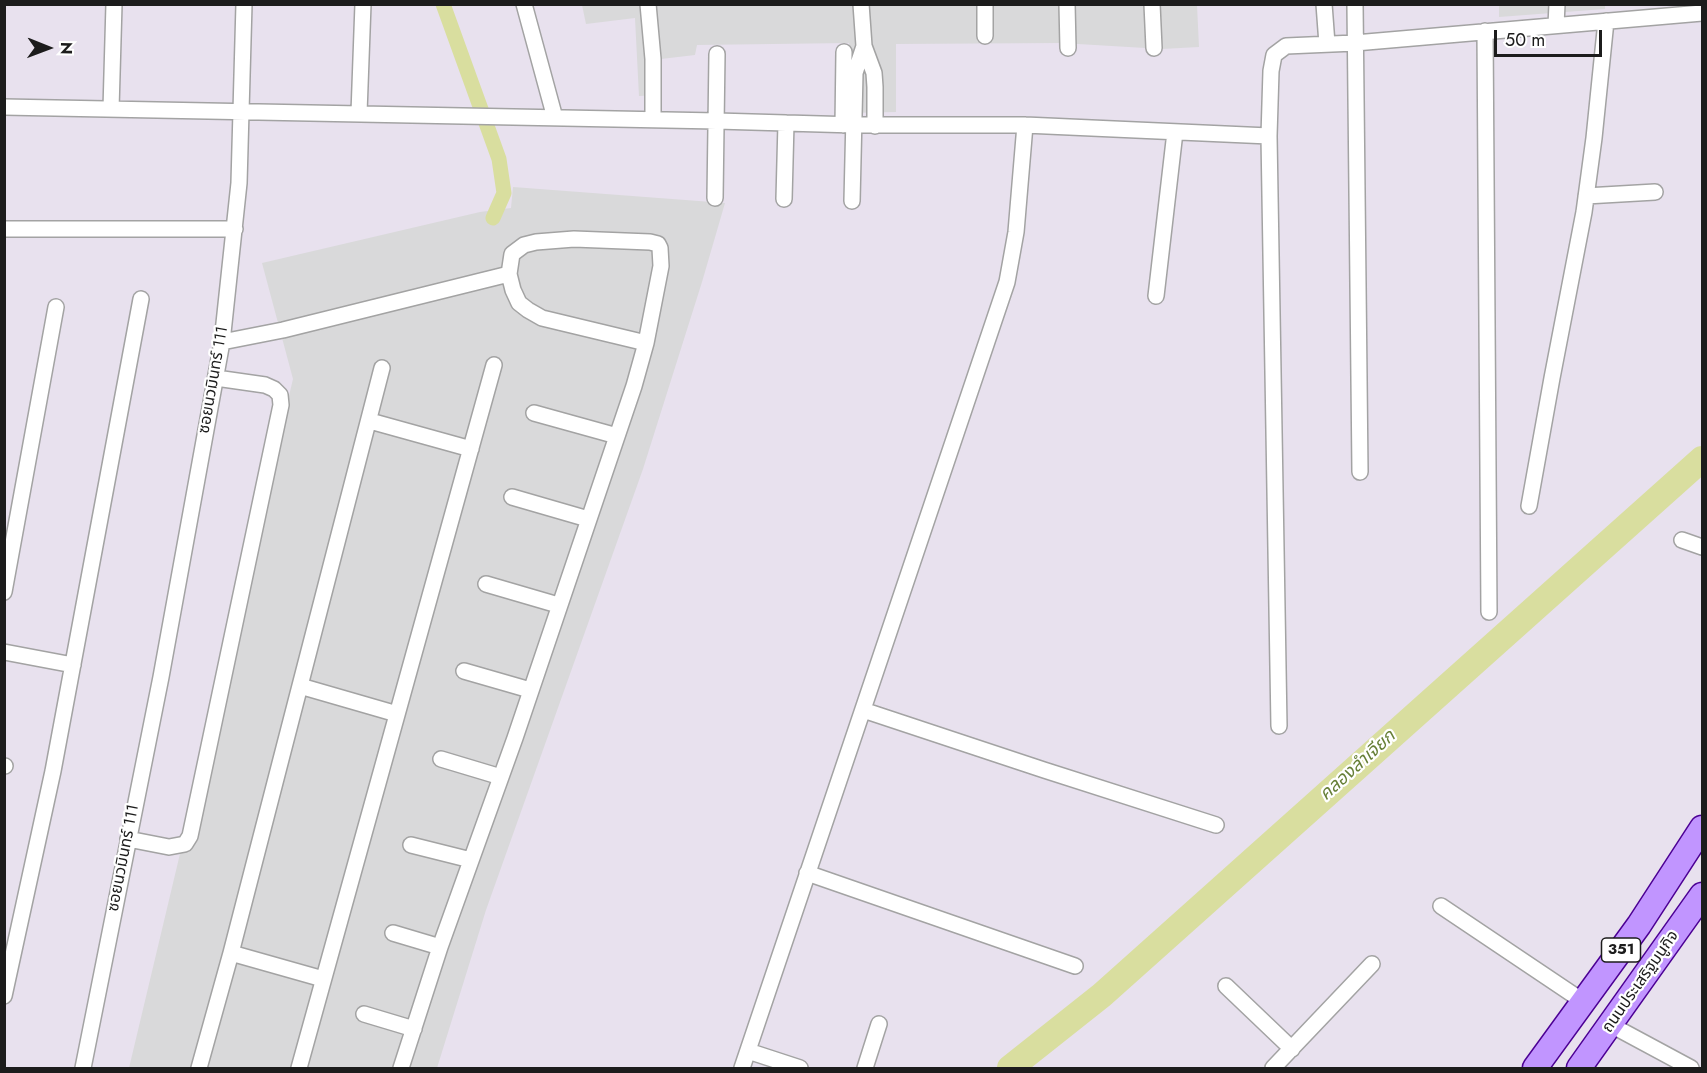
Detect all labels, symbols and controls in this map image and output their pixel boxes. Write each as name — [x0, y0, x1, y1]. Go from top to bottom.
north arrow — [18, 18, 78, 78]
scale bar — [1497, 18, 1605, 56]
text: 50 m — [1505, 27, 1545, 53]
text: N — [55, 42, 78, 55]
street label: ซอยนวมินทร์ 111 — [195, 325, 233, 435]
water label: คลองลำเจียก — [1316, 726, 1400, 806]
street label: ซอยนวมินทร์ 111 — [104, 803, 144, 913]
street label: ถนนประเสริฐมนูกิจ — [1599, 927, 1683, 1037]
road number: 351 — [1602, 938, 1640, 962]

